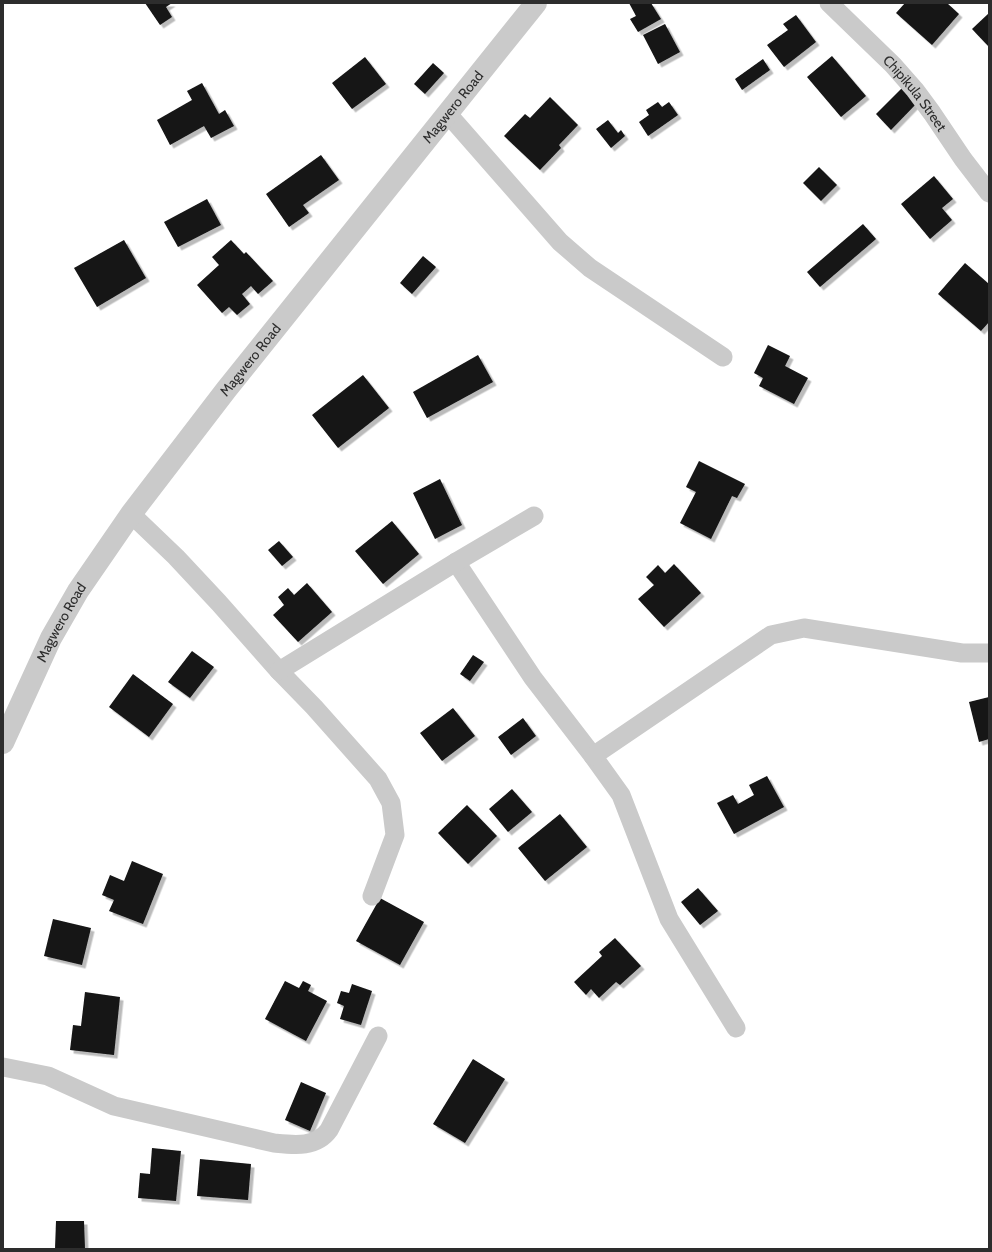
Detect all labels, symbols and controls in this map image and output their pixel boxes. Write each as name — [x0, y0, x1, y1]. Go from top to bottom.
street label: Chipikula Street — [879, 51, 951, 135]
street label: Magwero Road — [418, 67, 487, 147]
street label: Magwero Road — [216, 320, 285, 400]
street label: Magwero Road — [32, 579, 90, 665]

